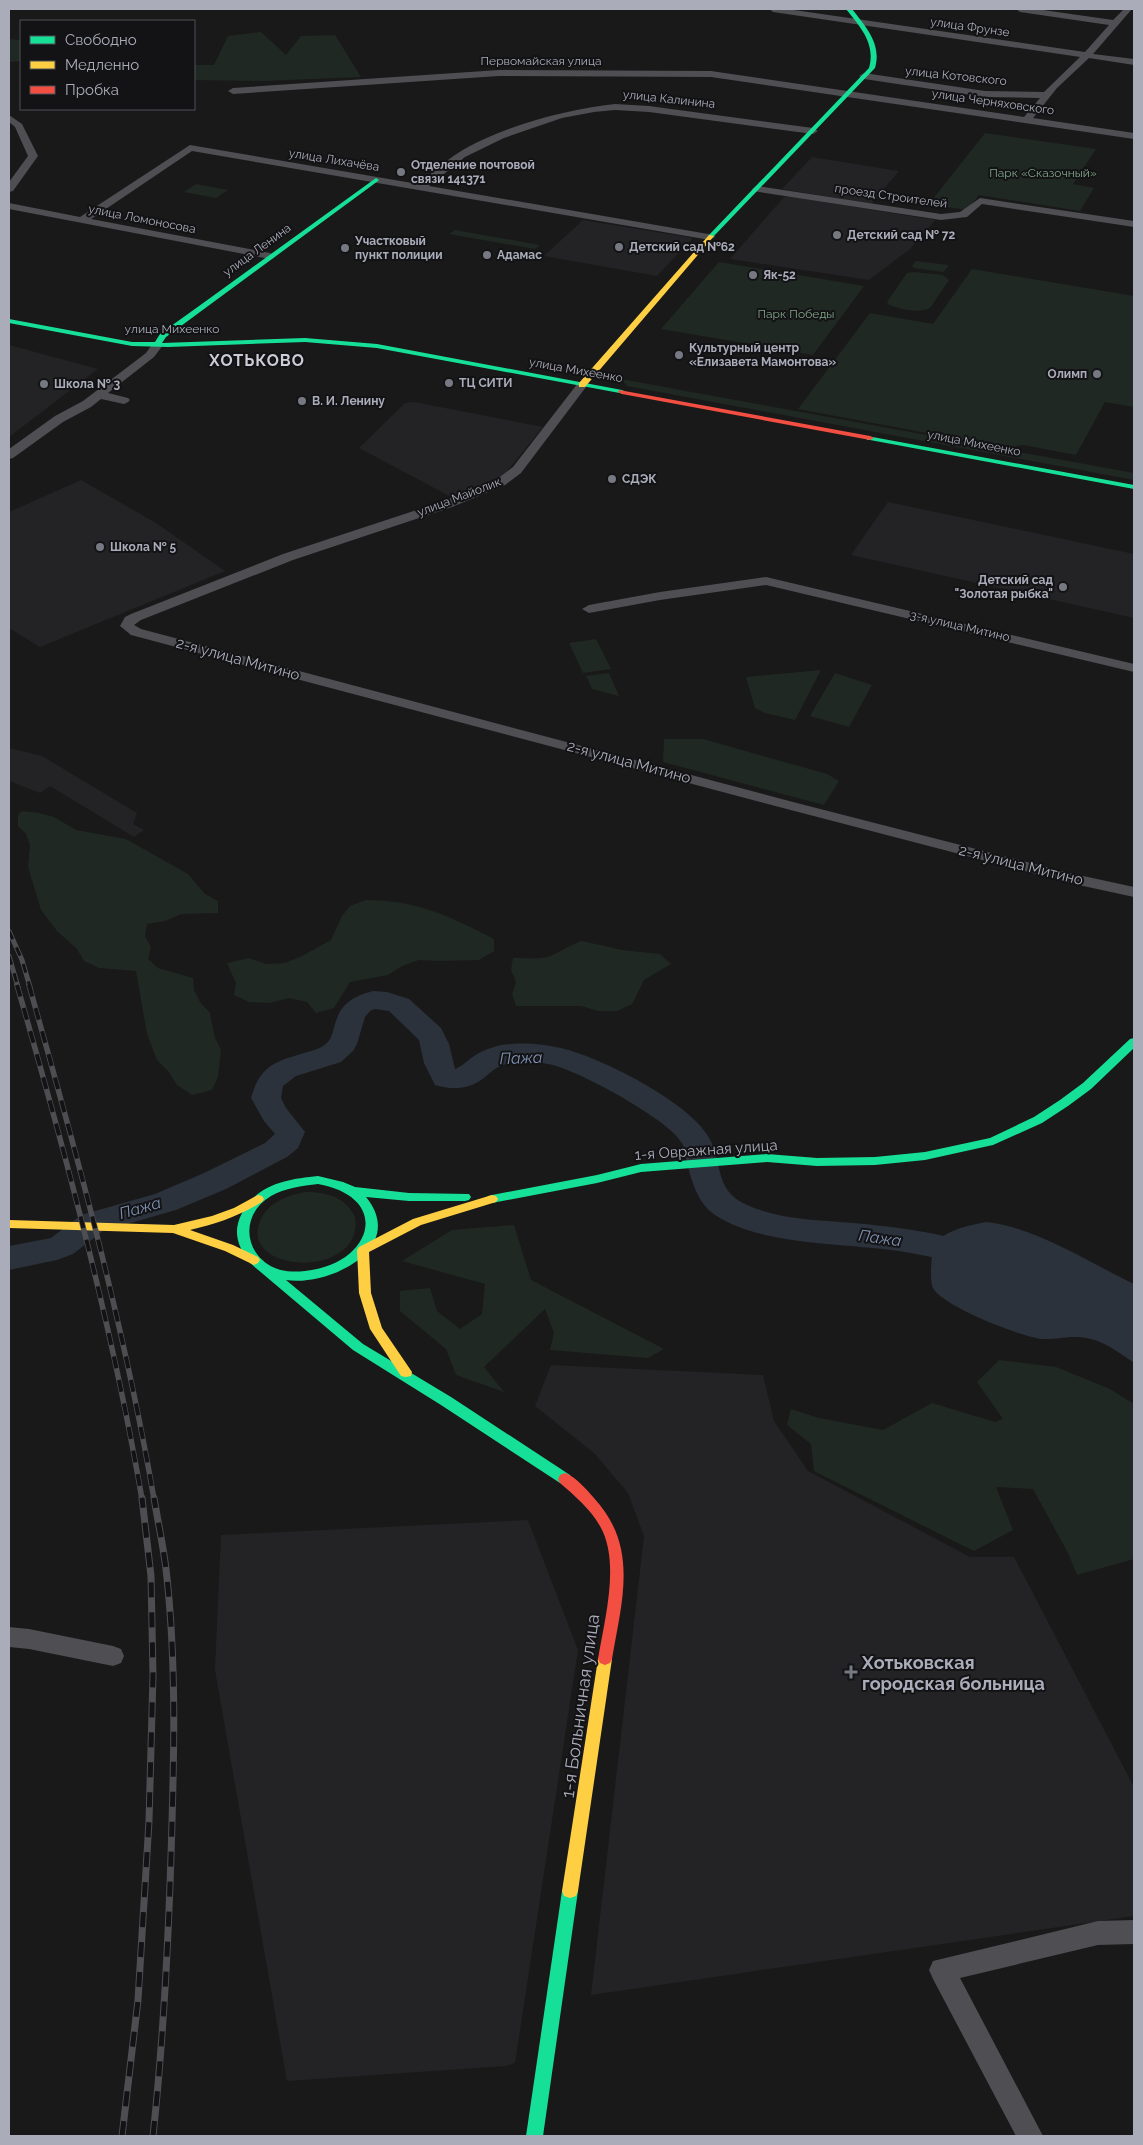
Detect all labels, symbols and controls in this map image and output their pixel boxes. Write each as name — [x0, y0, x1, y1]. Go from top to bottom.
street label: улица Фрунзе — [929, 15, 1011, 39]
legend — [20, 20, 195, 110]
text: Свободно — [65, 31, 137, 49]
street label: Первомайская улица — [481, 54, 601, 68]
text: Медленно — [65, 56, 139, 74]
street label: улица Котовского — [904, 64, 1008, 88]
text: Пробка — [65, 81, 119, 99]
street label: улица Черняховского — [931, 86, 1055, 118]
street label: улица Калинина — [622, 87, 716, 111]
street label: улица Лихачёва — [288, 146, 380, 174]
place label: Отделение почтовой связи 141371 — [411, 158, 535, 186]
marker: Отделение почтовой связи 141371 — [395, 166, 407, 178]
park label: Парк «Сказочный» — [989, 166, 1097, 180]
street label: проезд Строителей — [834, 181, 948, 211]
street label: улица Ломоносова — [87, 202, 197, 236]
street label: улица Ленина — [220, 221, 294, 279]
place label: Детский сад № 72 — [847, 228, 955, 242]
marker: Детский сад № 72 — [831, 229, 843, 241]
place label: Участковый пункт полиции — [354, 234, 443, 262]
place label: Детский сад №62 — [629, 240, 735, 254]
marker: Детский сад №62 — [613, 241, 625, 253]
marker: Участковый пункт полиции — [339, 242, 351, 254]
place label: Адамас — [497, 248, 542, 262]
marker: Адамас — [481, 249, 493, 261]
place label: Як-52 — [763, 268, 796, 282]
marker: Як-52 — [747, 269, 759, 281]
park label: Парк Победы — [758, 307, 834, 321]
street label: улица Михеенко — [125, 322, 219, 336]
place label: Культурный центр «Елизавета Мамонтова» — [689, 341, 836, 369]
marker: Культурный центр «Елизавета Мамонтова» — [673, 349, 685, 361]
district label: ХОТЬКОВО — [208, 351, 305, 370]
street label: улица Михеенко — [528, 355, 624, 385]
place label: Олимп — [1048, 367, 1087, 381]
marker: Олимп — [1091, 368, 1103, 380]
place label: ТЦ СИТИ — [459, 376, 512, 390]
place label: Школа № 3 — [54, 377, 120, 391]
marker: ТЦ СИТИ — [443, 377, 455, 389]
marker: Школа № 3 — [38, 378, 50, 390]
place label: В. И. Ленину — [312, 394, 385, 408]
marker: В. И. Ленину — [296, 395, 308, 407]
street label: улица Михеенко — [926, 427, 1022, 459]
place label: СДЭК — [622, 472, 657, 486]
marker: СДЭК — [606, 473, 618, 485]
street label: улица Майолик — [415, 475, 503, 519]
place label: Школа № 5 — [110, 540, 176, 554]
marker: Школа № 5 — [94, 541, 106, 553]
place label: Детский сад "Золотая рыбка" — [955, 573, 1053, 601]
marker: Детский сад "Золотая рыбка" — [1057, 581, 1069, 593]
street label: 3-я улица Митино — [909, 608, 1011, 644]
street label: 2-я улица Митино — [174, 634, 302, 684]
street label: 2-я улица Митино — [565, 737, 693, 787]
street label: 2-я улица Митино — [957, 841, 1085, 889]
water label: Пажа — [499, 1048, 543, 1068]
street label: 1-я Овражная улица — [634, 1136, 778, 1164]
water label: Пажа — [117, 1193, 164, 1223]
water label: Пажа — [858, 1226, 903, 1250]
street label: 1-я Больничная улица — [557, 1613, 603, 1799]
place label: Хотьковская городская больница — [861, 1652, 1045, 1694]
marker: Хотьковская городская больница — [844, 1665, 858, 1679]

